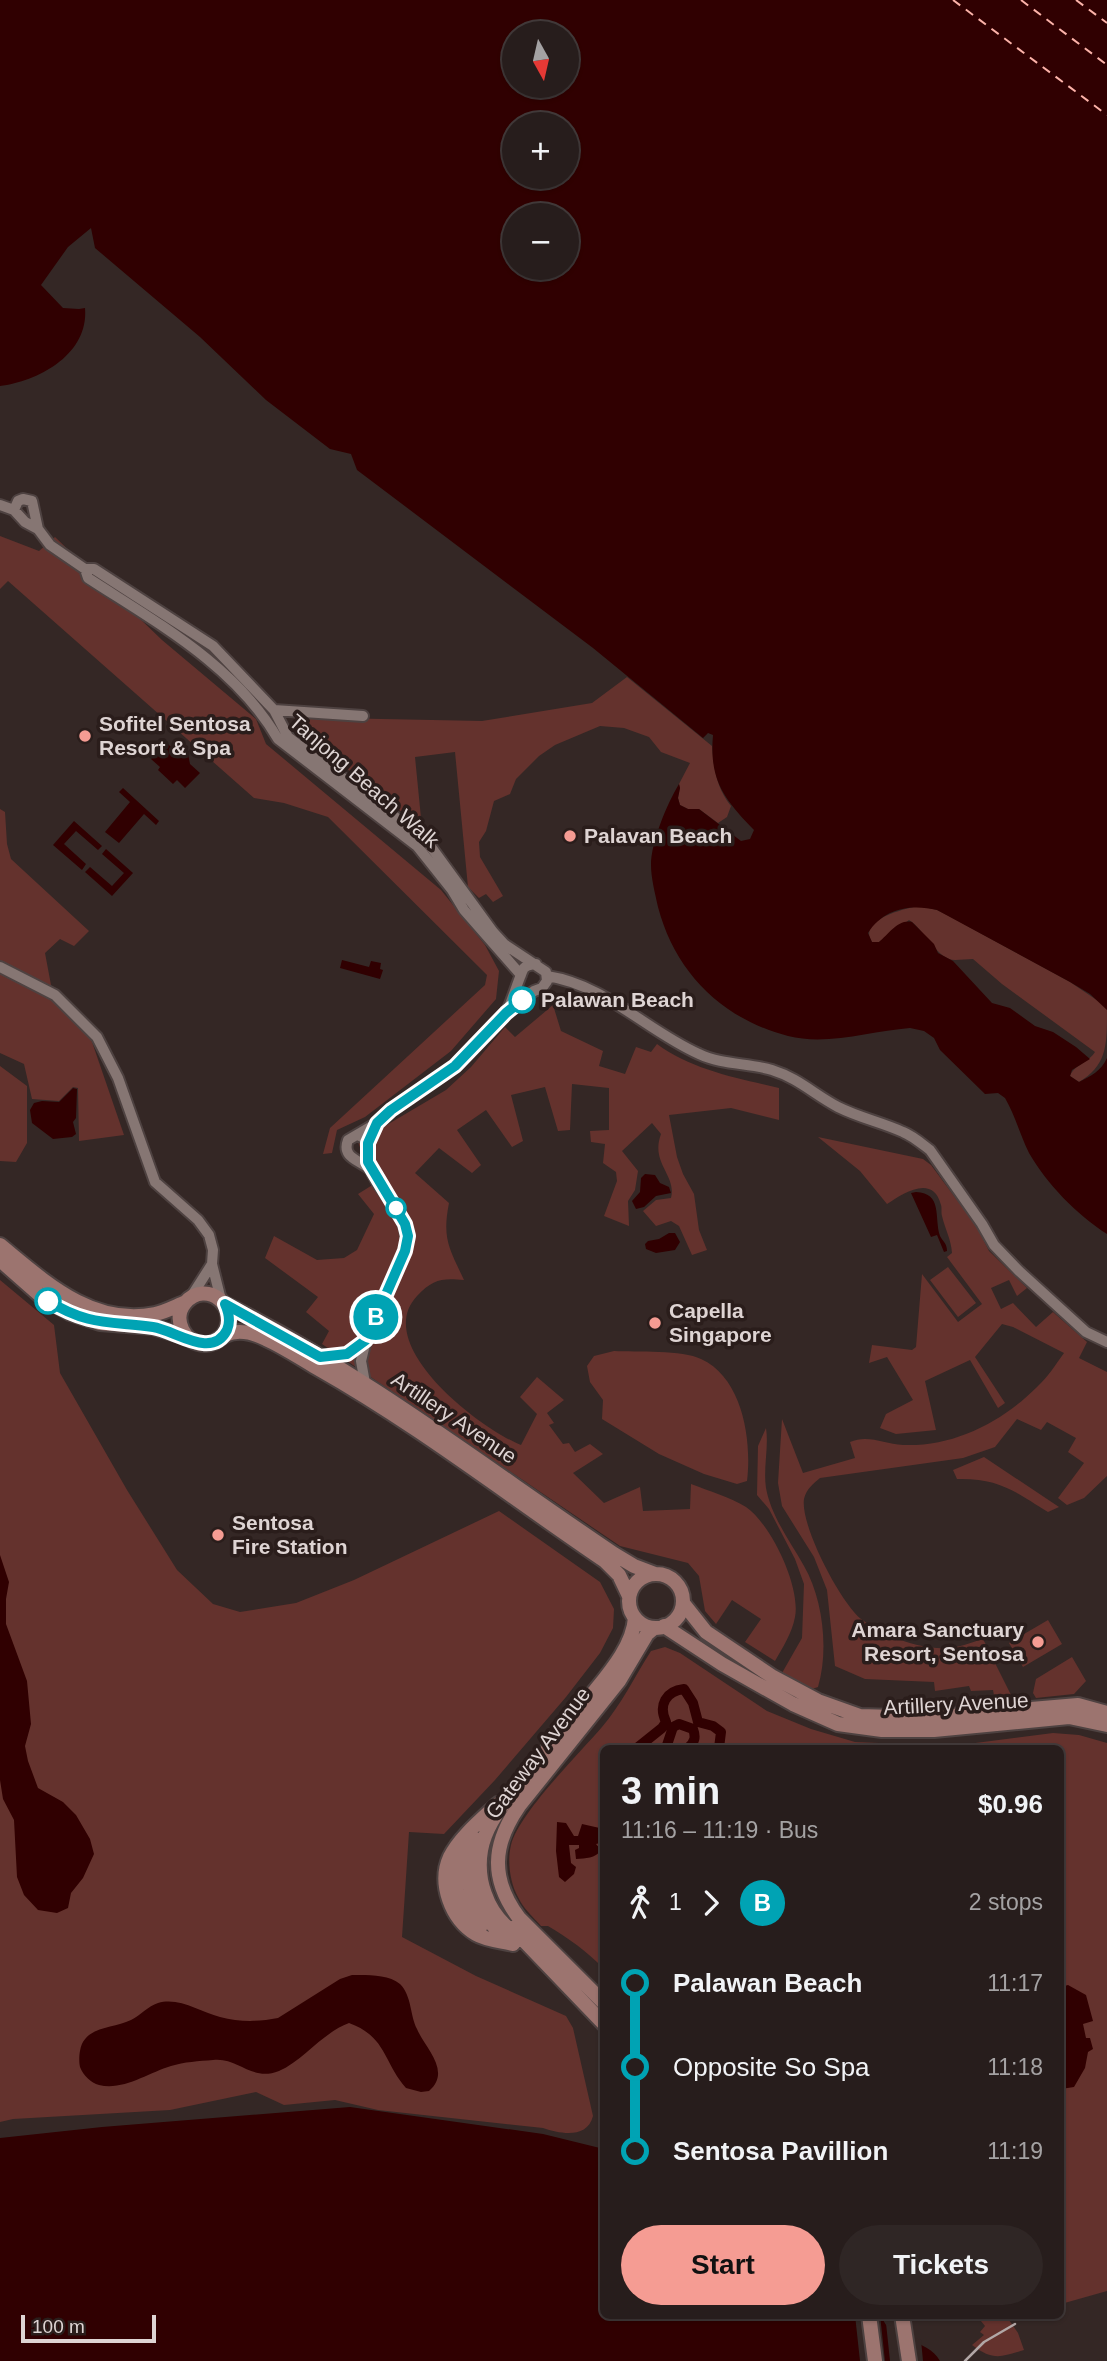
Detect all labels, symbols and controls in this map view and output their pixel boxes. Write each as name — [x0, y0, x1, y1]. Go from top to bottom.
north arrow — [502, 21, 579, 98]
map controls — [502, 21, 579, 280]
button: + — [502, 112, 579, 189]
button: − — [502, 203, 579, 280]
street label: Tanjong Beach Walk — [285, 709, 444, 852]
place label: Sofitel Sentosa Resort & Spa — [99, 712, 251, 759]
marker: Sofitel Sentosa Resort & Spa — [77, 728, 93, 744]
place label: Palavan Beach — [584, 824, 732, 847]
marker: Palavan Beach — [562, 828, 578, 844]
marker: Palawan Beach — [509, 987, 535, 1013]
place label: Palawan Beach — [541, 988, 694, 1011]
unlabelled marker — [386, 1198, 406, 1218]
unlabelled marker — [35, 1288, 61, 1314]
line badge: B — [353, 1294, 399, 1340]
place label: Capella Singapore — [669, 1299, 772, 1346]
text: B — [367, 1303, 385, 1330]
marker: Capella Singapore — [647, 1315, 663, 1331]
street label: Artillery Avenue — [388, 1367, 521, 1468]
place label: Sentosa Fire Station — [232, 1511, 348, 1558]
marker: Sentosa Fire Station — [210, 1527, 226, 1543]
place label: Amara Sanctuary Resort, Sentosa — [851, 1618, 1024, 1665]
marker: Amara Sanctuary Resort, Sentosa — [1030, 1634, 1046, 1650]
street label: Gateway Avenue — [481, 1683, 594, 1823]
street label: Artillery Avenue — [883, 1688, 1029, 1719]
text: 3 min — [621, 1770, 720, 1812]
text: $0.96 — [978, 1789, 1043, 1819]
text: 11:16 – 11:19 · Bus — [621, 1817, 818, 1843]
icon: walk — [621, 1884, 659, 1922]
icon: forward — [692, 1884, 730, 1922]
text: 1 — [669, 1889, 682, 1915]
text: B — [754, 1889, 771, 1916]
text: 2 stops — [969, 1889, 1043, 1915]
text: Palawan Beach — [673, 1968, 862, 1998]
text: 11:17 — [987, 1970, 1043, 1996]
text: Opposite So Spa — [673, 2052, 870, 2082]
text: 11:18 — [987, 2054, 1043, 2080]
text: Sentosa Pavillion — [673, 2136, 888, 2166]
text: 11:19 — [987, 2138, 1043, 2164]
button: Start — [621, 2225, 825, 2305]
button: Tickets — [839, 2225, 1043, 2305]
scale bar — [21, 2312, 156, 2344]
text: 100 m — [32, 2316, 85, 2337]

